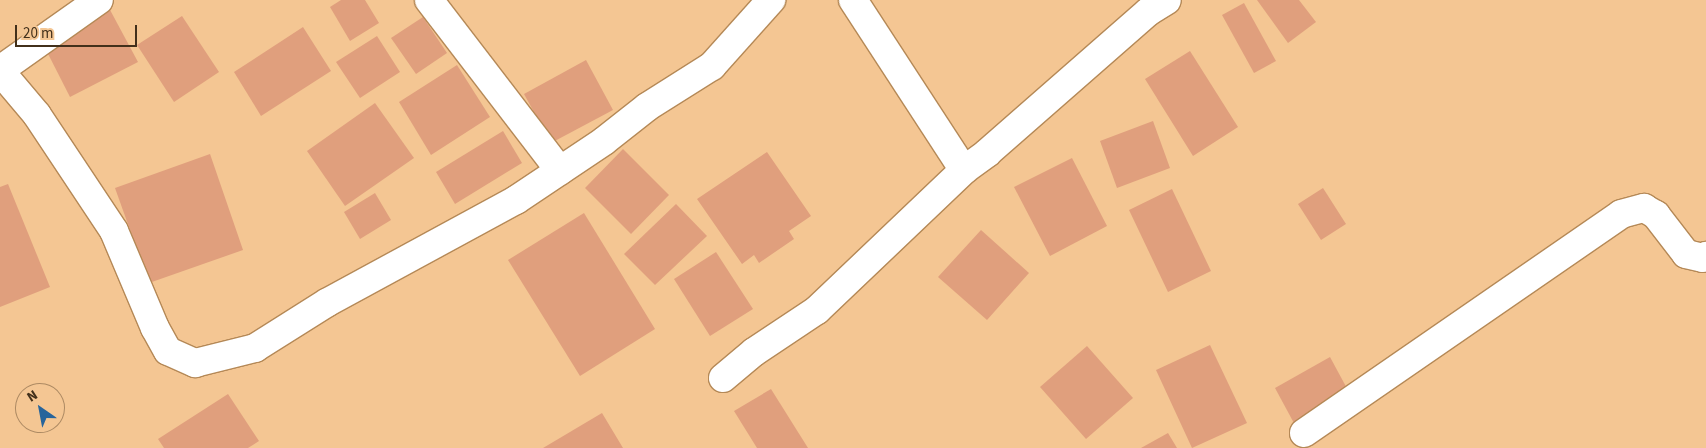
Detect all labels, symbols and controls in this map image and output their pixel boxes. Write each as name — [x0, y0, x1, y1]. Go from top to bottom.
scale bar — [18, 15, 140, 47]
text: 20 m — [23, 23, 53, 44]
north arrow — [15, 383, 65, 433]
text: N — [23, 385, 42, 407]

